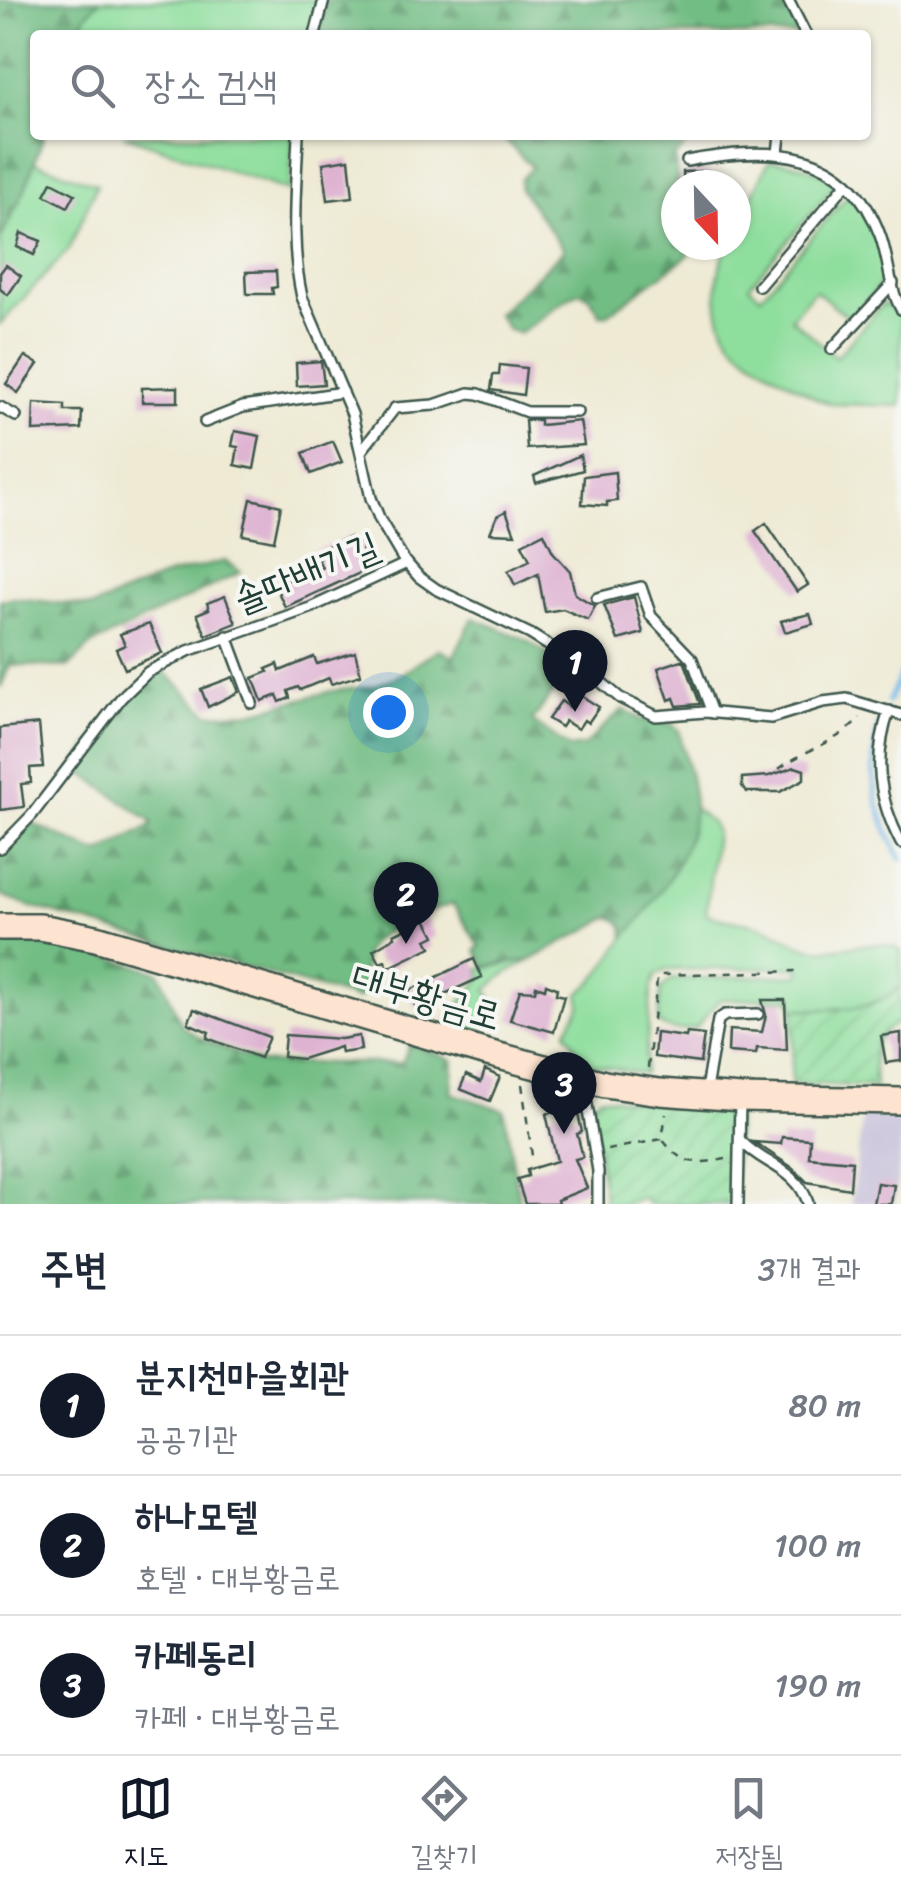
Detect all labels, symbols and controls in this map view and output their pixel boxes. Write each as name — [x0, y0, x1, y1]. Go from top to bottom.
search box — [30, 30, 871, 140]
text: 장소 검색 — [145, 52, 277, 119]
icon: search — [65, 58, 120, 113]
north arrow — [661, 170, 751, 260]
street label: 솔따배기길 — [223, 513, 390, 632]
pin: 1 — [542, 630, 608, 712]
your location — [363, 687, 414, 738]
pin: 2 — [374, 862, 438, 944]
street label: 대부황금로 — [344, 943, 510, 1050]
pin: 3 — [532, 1052, 596, 1134]
text: 주변 — [40, 1232, 108, 1306]
text: 3개 결과 — [758, 1241, 861, 1298]
text: 분지천마을회관 — [135, 1343, 349, 1410]
text: 1 — [66, 1377, 79, 1434]
text: 80 m — [789, 1377, 861, 1434]
text: 공공기관 — [135, 1410, 238, 1467]
text: 하나모텔 — [135, 1483, 257, 1550]
text: 2 — [63, 1517, 82, 1574]
text: 100 m — [774, 1517, 861, 1574]
text: 호텔 · 대부황금로 — [135, 1550, 340, 1607]
text: 카페동리 — [135, 1623, 257, 1690]
text: 3 — [64, 1657, 81, 1714]
text: 190 m — [775, 1657, 861, 1714]
text: 카페 · 대부황금로 — [135, 1690, 340, 1747]
tab: 지도 — [118, 1771, 173, 1880]
tab: 길찾기 — [410, 1771, 478, 1880]
tab: 저장됨 — [715, 1771, 783, 1880]

